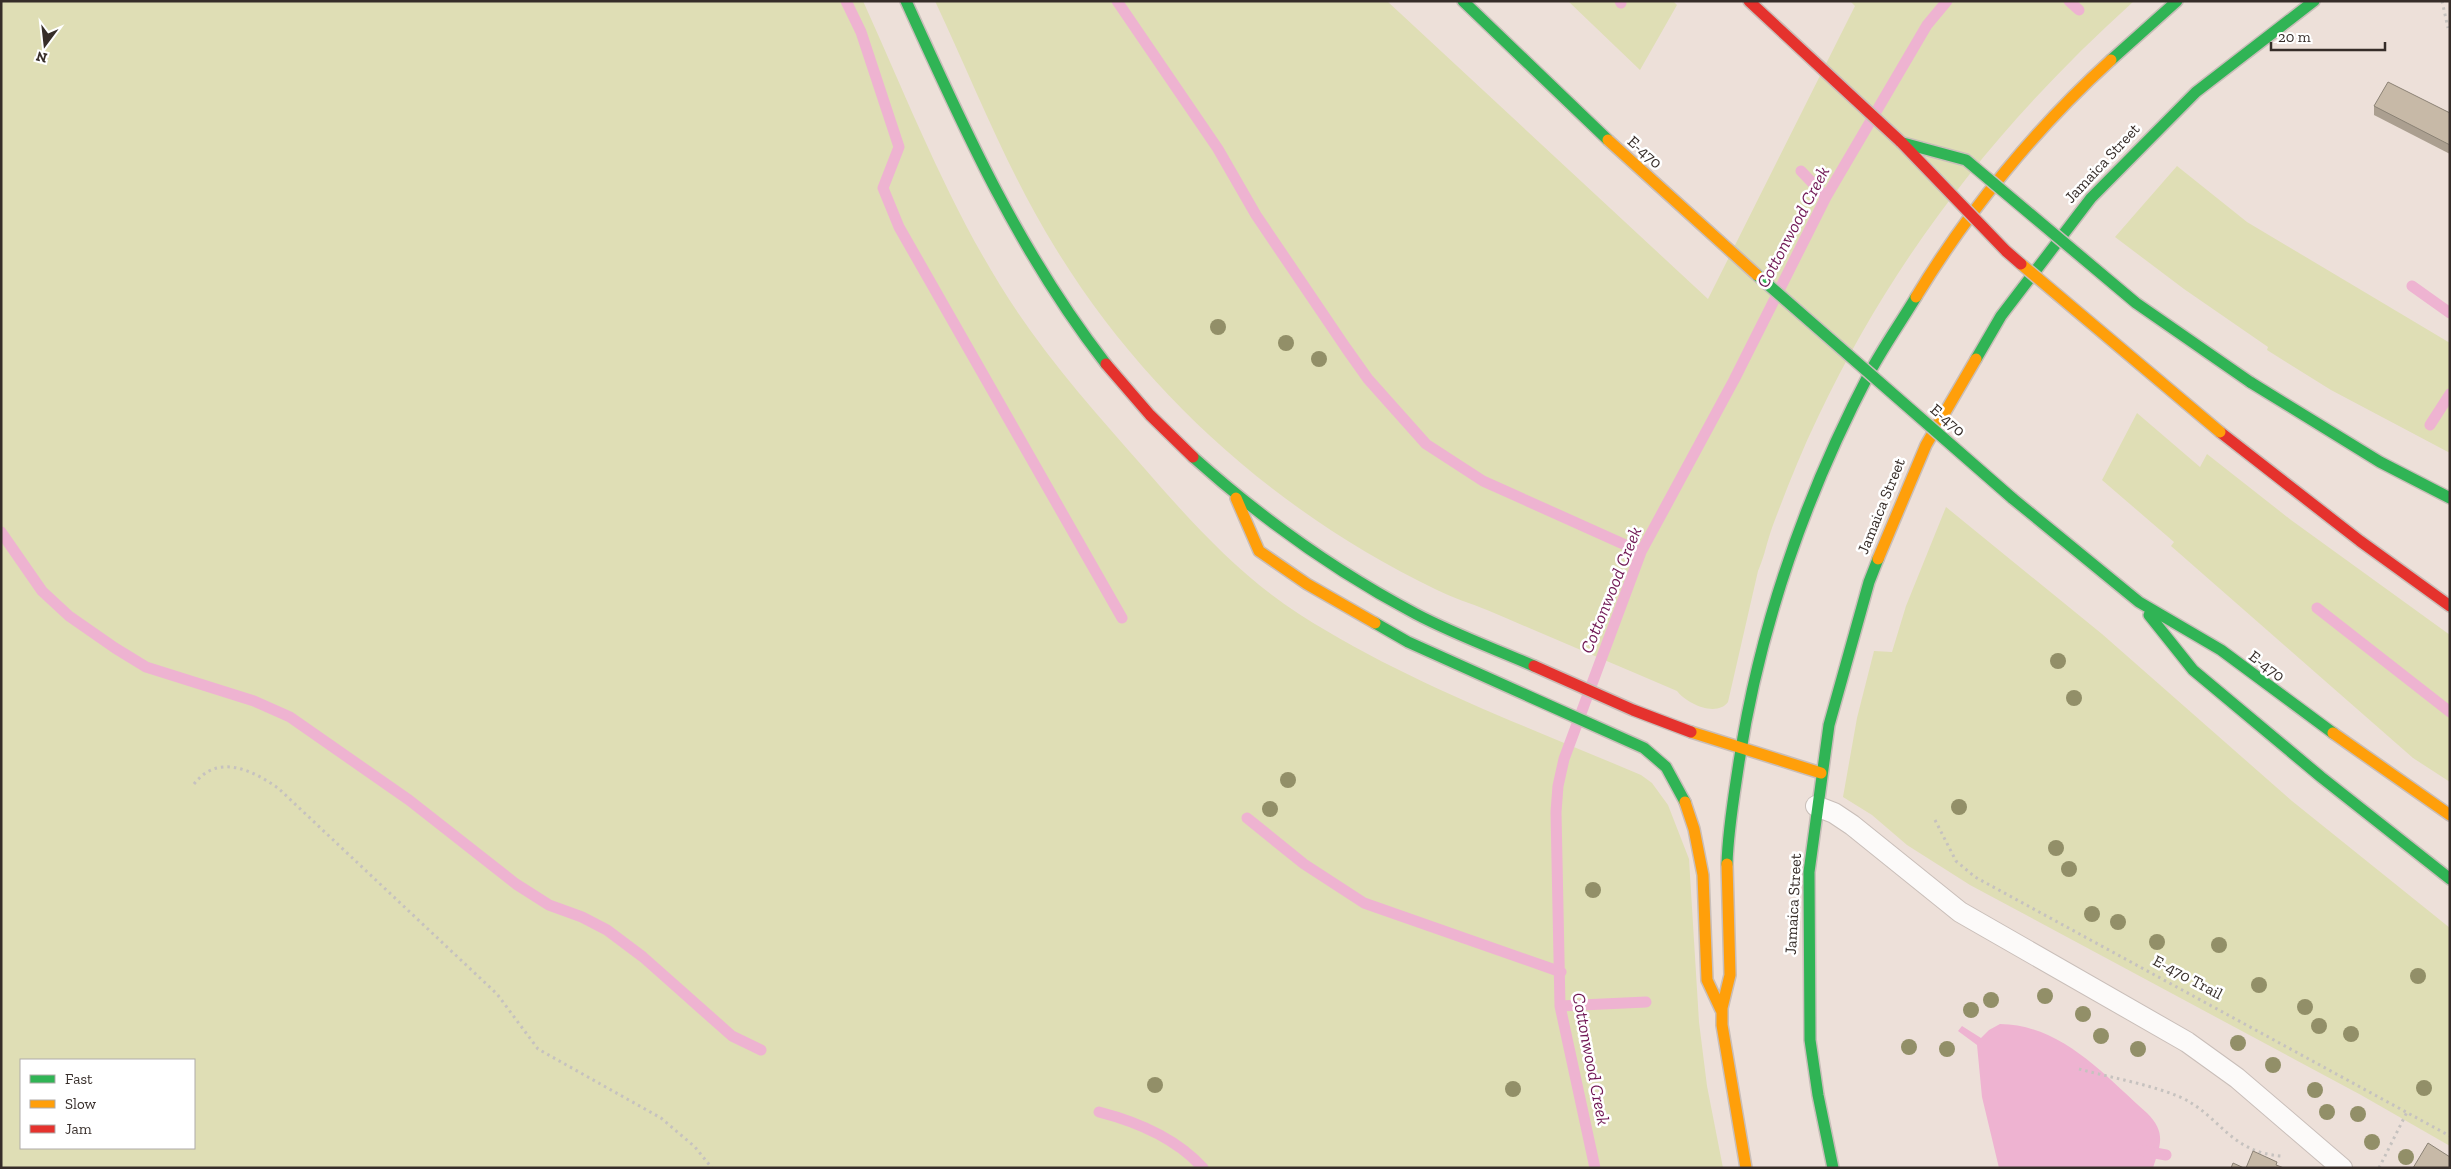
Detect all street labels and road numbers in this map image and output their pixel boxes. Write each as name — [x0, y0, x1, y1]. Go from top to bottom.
street label: Jamaica Street — [2060, 119, 2144, 207]
street label: E-470 — [1624, 132, 1666, 172]
street label: E-470 — [1927, 400, 1969, 440]
street label: Jamaica Street — [1853, 455, 1909, 557]
street label: E-470 — [2245, 646, 2289, 686]
street label: Jamaica Street — [1781, 853, 1805, 955]
street label: E-470 Trail — [2150, 951, 2226, 1003]

